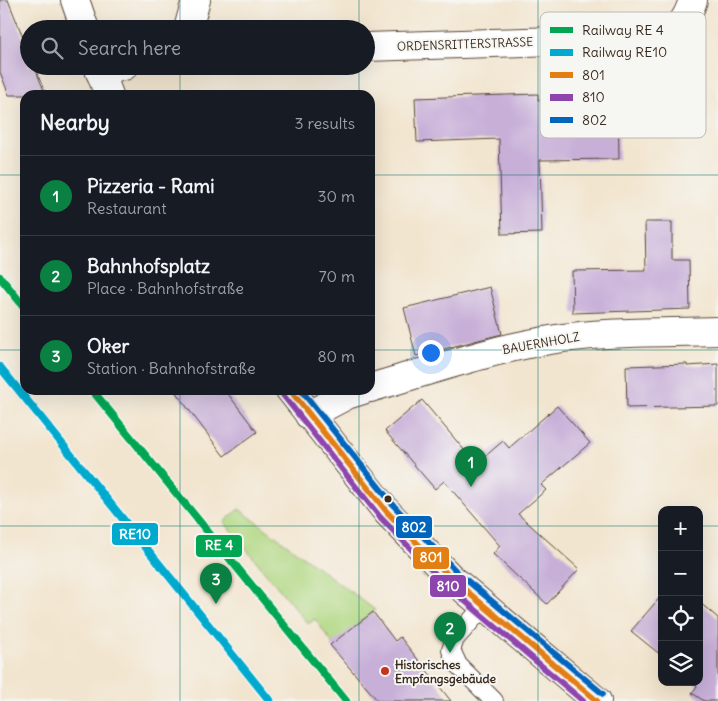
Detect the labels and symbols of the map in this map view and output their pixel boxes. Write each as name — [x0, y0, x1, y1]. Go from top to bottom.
legend — [540, 12, 706, 138]
text: Railway RE 4 — [582, 21, 664, 39]
street label: ORDENSRITTERSTRASSE — [397, 34, 533, 54]
text: Railway RE10 — [582, 43, 667, 61]
text: 801 — [582, 66, 605, 84]
text: 810 — [582, 88, 605, 106]
text: 802 — [582, 111, 607, 129]
street label: BAUERNHOLZ — [501, 329, 581, 357]
your location — [418, 340, 444, 366]
pin: 1 — [455, 446, 487, 487]
unlabelled marker — [383, 494, 393, 504]
line badge: 802 — [395, 515, 433, 539]
text: 802 — [402, 518, 427, 536]
line badge: RE10 — [111, 522, 159, 546]
text: RE10 — [119, 525, 151, 543]
line badge: RE 4 — [195, 534, 243, 558]
text: RE 4 — [205, 536, 233, 554]
line badge: 801 — [412, 546, 450, 570]
text: 801 — [420, 548, 442, 566]
pin: 3 — [200, 563, 232, 604]
line badge: 810 — [429, 574, 467, 598]
text: 810 — [437, 577, 459, 595]
pin: 2 — [434, 612, 466, 653]
place label: Historisches Empfangsgebäude — [395, 657, 497, 687]
marker: Historisches Empfangsgebäude — [379, 665, 391, 677]

